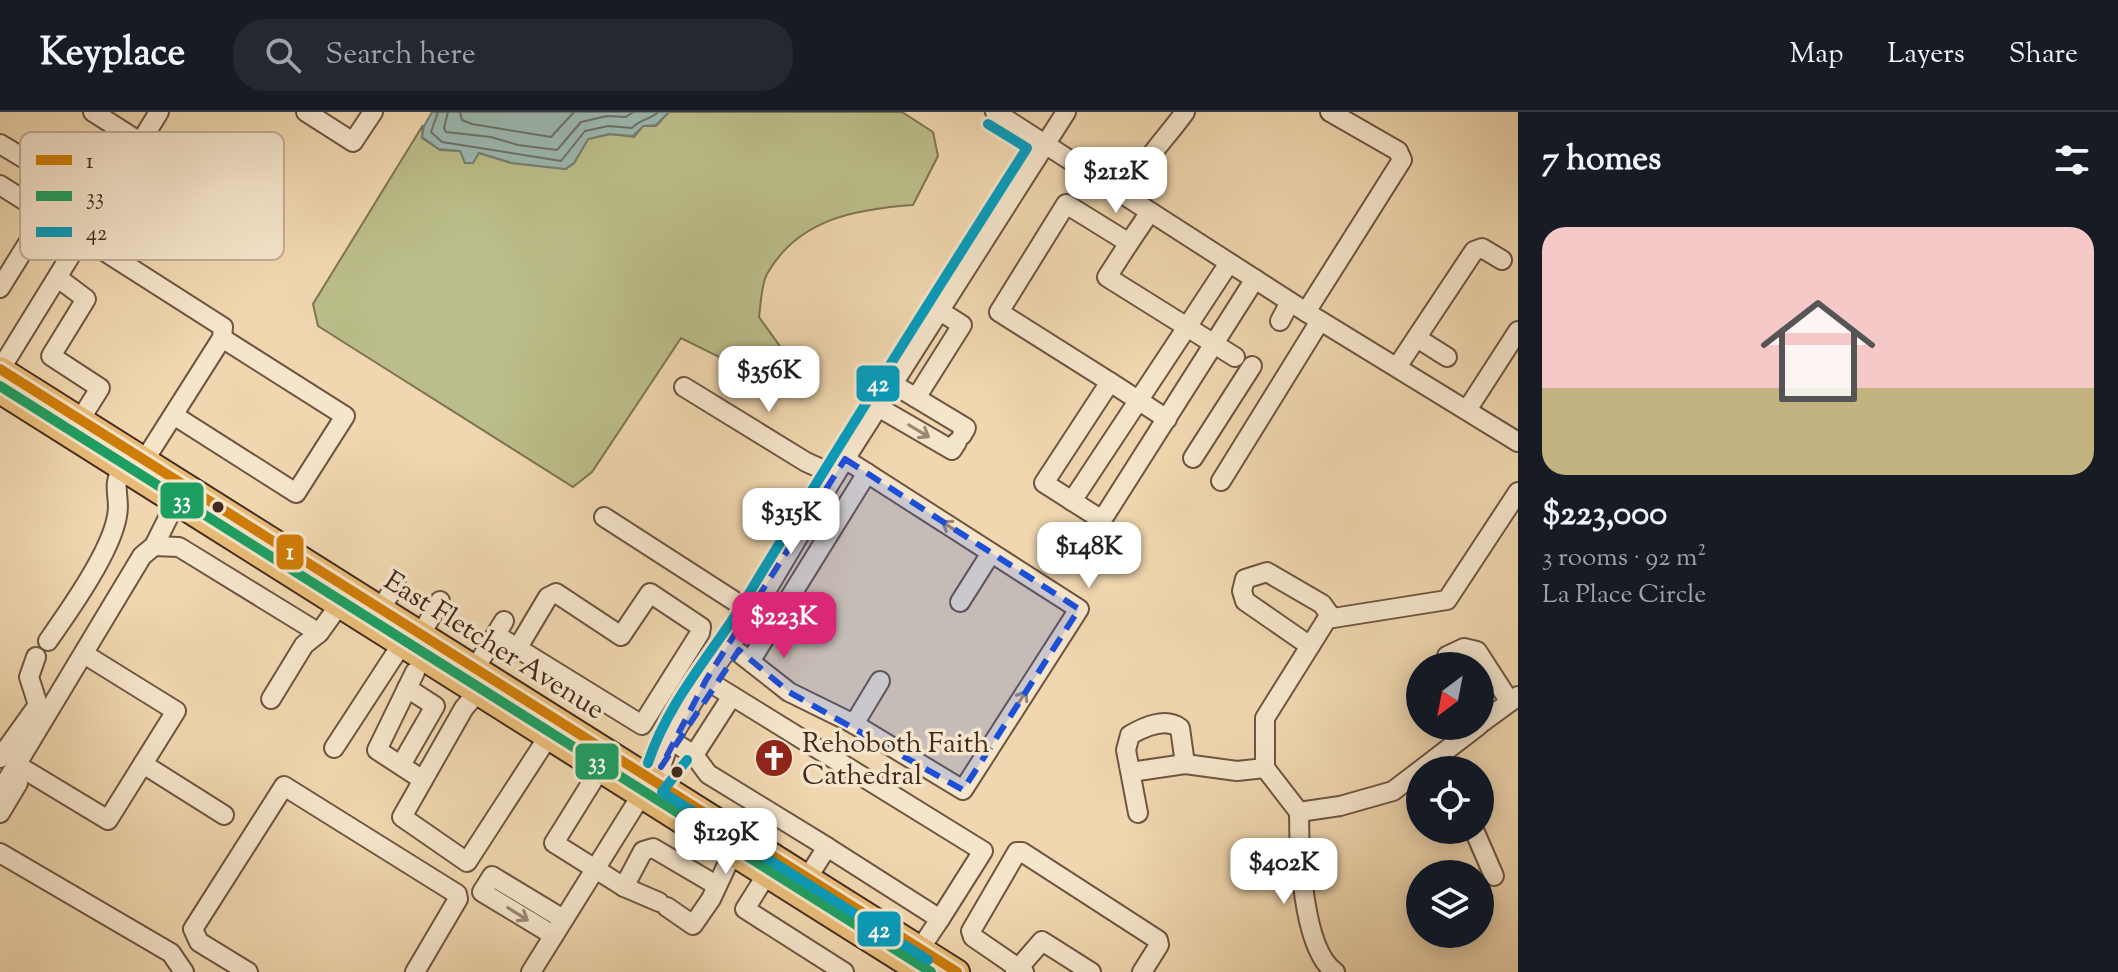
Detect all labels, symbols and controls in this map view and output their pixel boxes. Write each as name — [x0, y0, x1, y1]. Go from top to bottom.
search box — [233, 19, 793, 91]
text: Keyplace — [40, 28, 185, 82]
icon: search — [261, 33, 305, 77]
text: Search here — [325, 34, 476, 77]
text: Map — [1790, 35, 1843, 75]
text: Layers — [1887, 35, 1965, 75]
text: Share — [2009, 35, 2078, 75]
legend — [20, 132, 284, 260]
text: 7 homes — [1542, 136, 1661, 185]
icon: filters — [2050, 138, 2094, 182]
text: 1 — [86, 147, 94, 179]
pin: $212K — [1060, 147, 1172, 215]
text: $212K — [1083, 154, 1149, 191]
text: 33 — [86, 183, 104, 215]
text: 42 — [86, 219, 107, 251]
icon: home — [1746, 279, 1890, 423]
pin: $356K — [713, 346, 825, 414]
text: $356K — [736, 353, 802, 390]
line badge: 42 — [855, 364, 901, 403]
text: 42 — [866, 370, 889, 402]
one-way arrow — [907, 423, 930, 439]
line badge: 33 — [159, 481, 205, 520]
text: 33 — [173, 487, 191, 519]
pin: $315K — [735, 488, 847, 556]
text: $223,000 — [1542, 491, 1667, 540]
text: $315K — [761, 495, 821, 532]
unlabelled marker — [210, 499, 226, 515]
one-way arrow — [941, 519, 964, 535]
pin: $148K — [1033, 522, 1145, 590]
text: $148K — [1055, 529, 1123, 566]
line badge: 1 — [275, 533, 305, 571]
text: 1 — [286, 538, 294, 570]
text: 3 rooms · 92 m² — [1542, 540, 1706, 577]
street label: East Fletcher Avenue — [375, 562, 612, 731]
text: La Place Circle — [1542, 577, 1706, 614]
pin: $223K — [728, 592, 840, 660]
text: $223K — [750, 599, 818, 636]
north arrow — [1406, 652, 1494, 740]
map controls — [1406, 652, 1494, 948]
one-way arrow — [1012, 690, 1028, 713]
place label: Rehoboth Faith Cathedral — [802, 725, 990, 797]
church icon: Rehoboth Faith Cathedral — [753, 737, 795, 779]
line badge: 33 — [574, 742, 620, 781]
text: 33 — [588, 748, 606, 780]
button: locate — [1406, 756, 1494, 844]
unlabelled marker — [669, 764, 685, 780]
pin: $129K — [670, 808, 782, 876]
text: $129K — [693, 815, 759, 852]
pin: $402K — [1228, 838, 1340, 906]
text: $402K — [1248, 845, 1320, 882]
button: layers — [1406, 860, 1494, 948]
one-way arrow — [506, 906, 529, 922]
line badge: 42 — [856, 910, 902, 948]
text: 42 — [867, 916, 890, 948]

